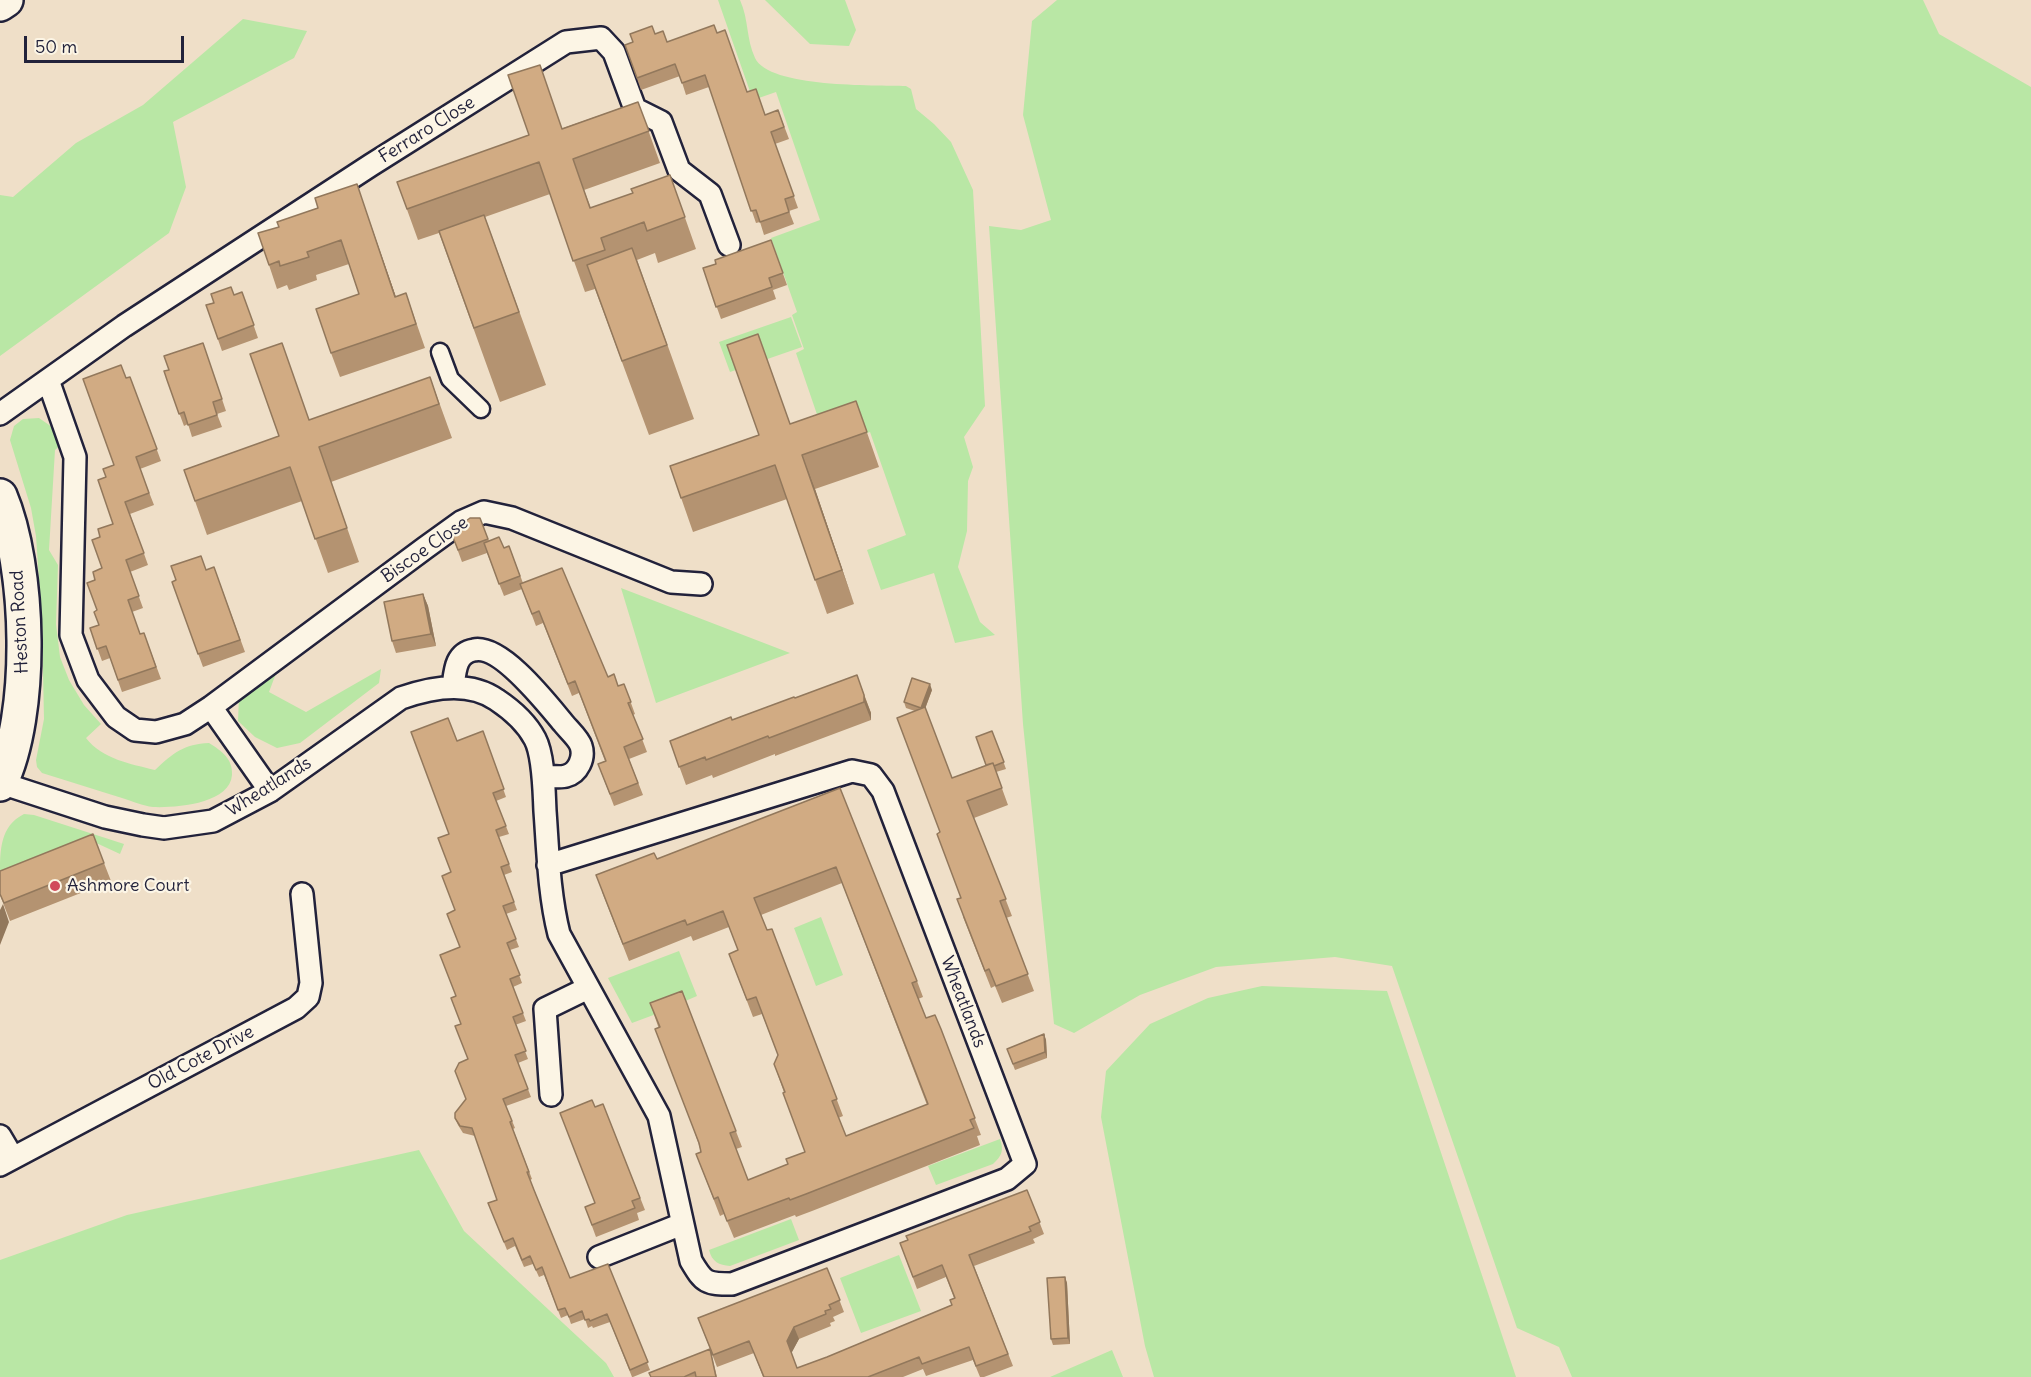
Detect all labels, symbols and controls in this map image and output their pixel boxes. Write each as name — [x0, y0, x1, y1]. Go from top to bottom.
scale bar — [27, 24, 188, 62]
text: 50 m — [35, 35, 77, 58]
street label: Ferraro Close — [375, 92, 479, 168]
street label: Biscoe Close — [377, 512, 473, 588]
street label: Heston Road — [6, 570, 34, 674]
street label: Wheatlands — [222, 752, 316, 822]
place label: Ashmore Court — [67, 875, 190, 897]
marker: Ashmore Court — [48, 879, 62, 893]
street label: Wheatlands — [936, 953, 990, 1051]
street label: Old Cote Drive — [144, 1021, 258, 1095]

